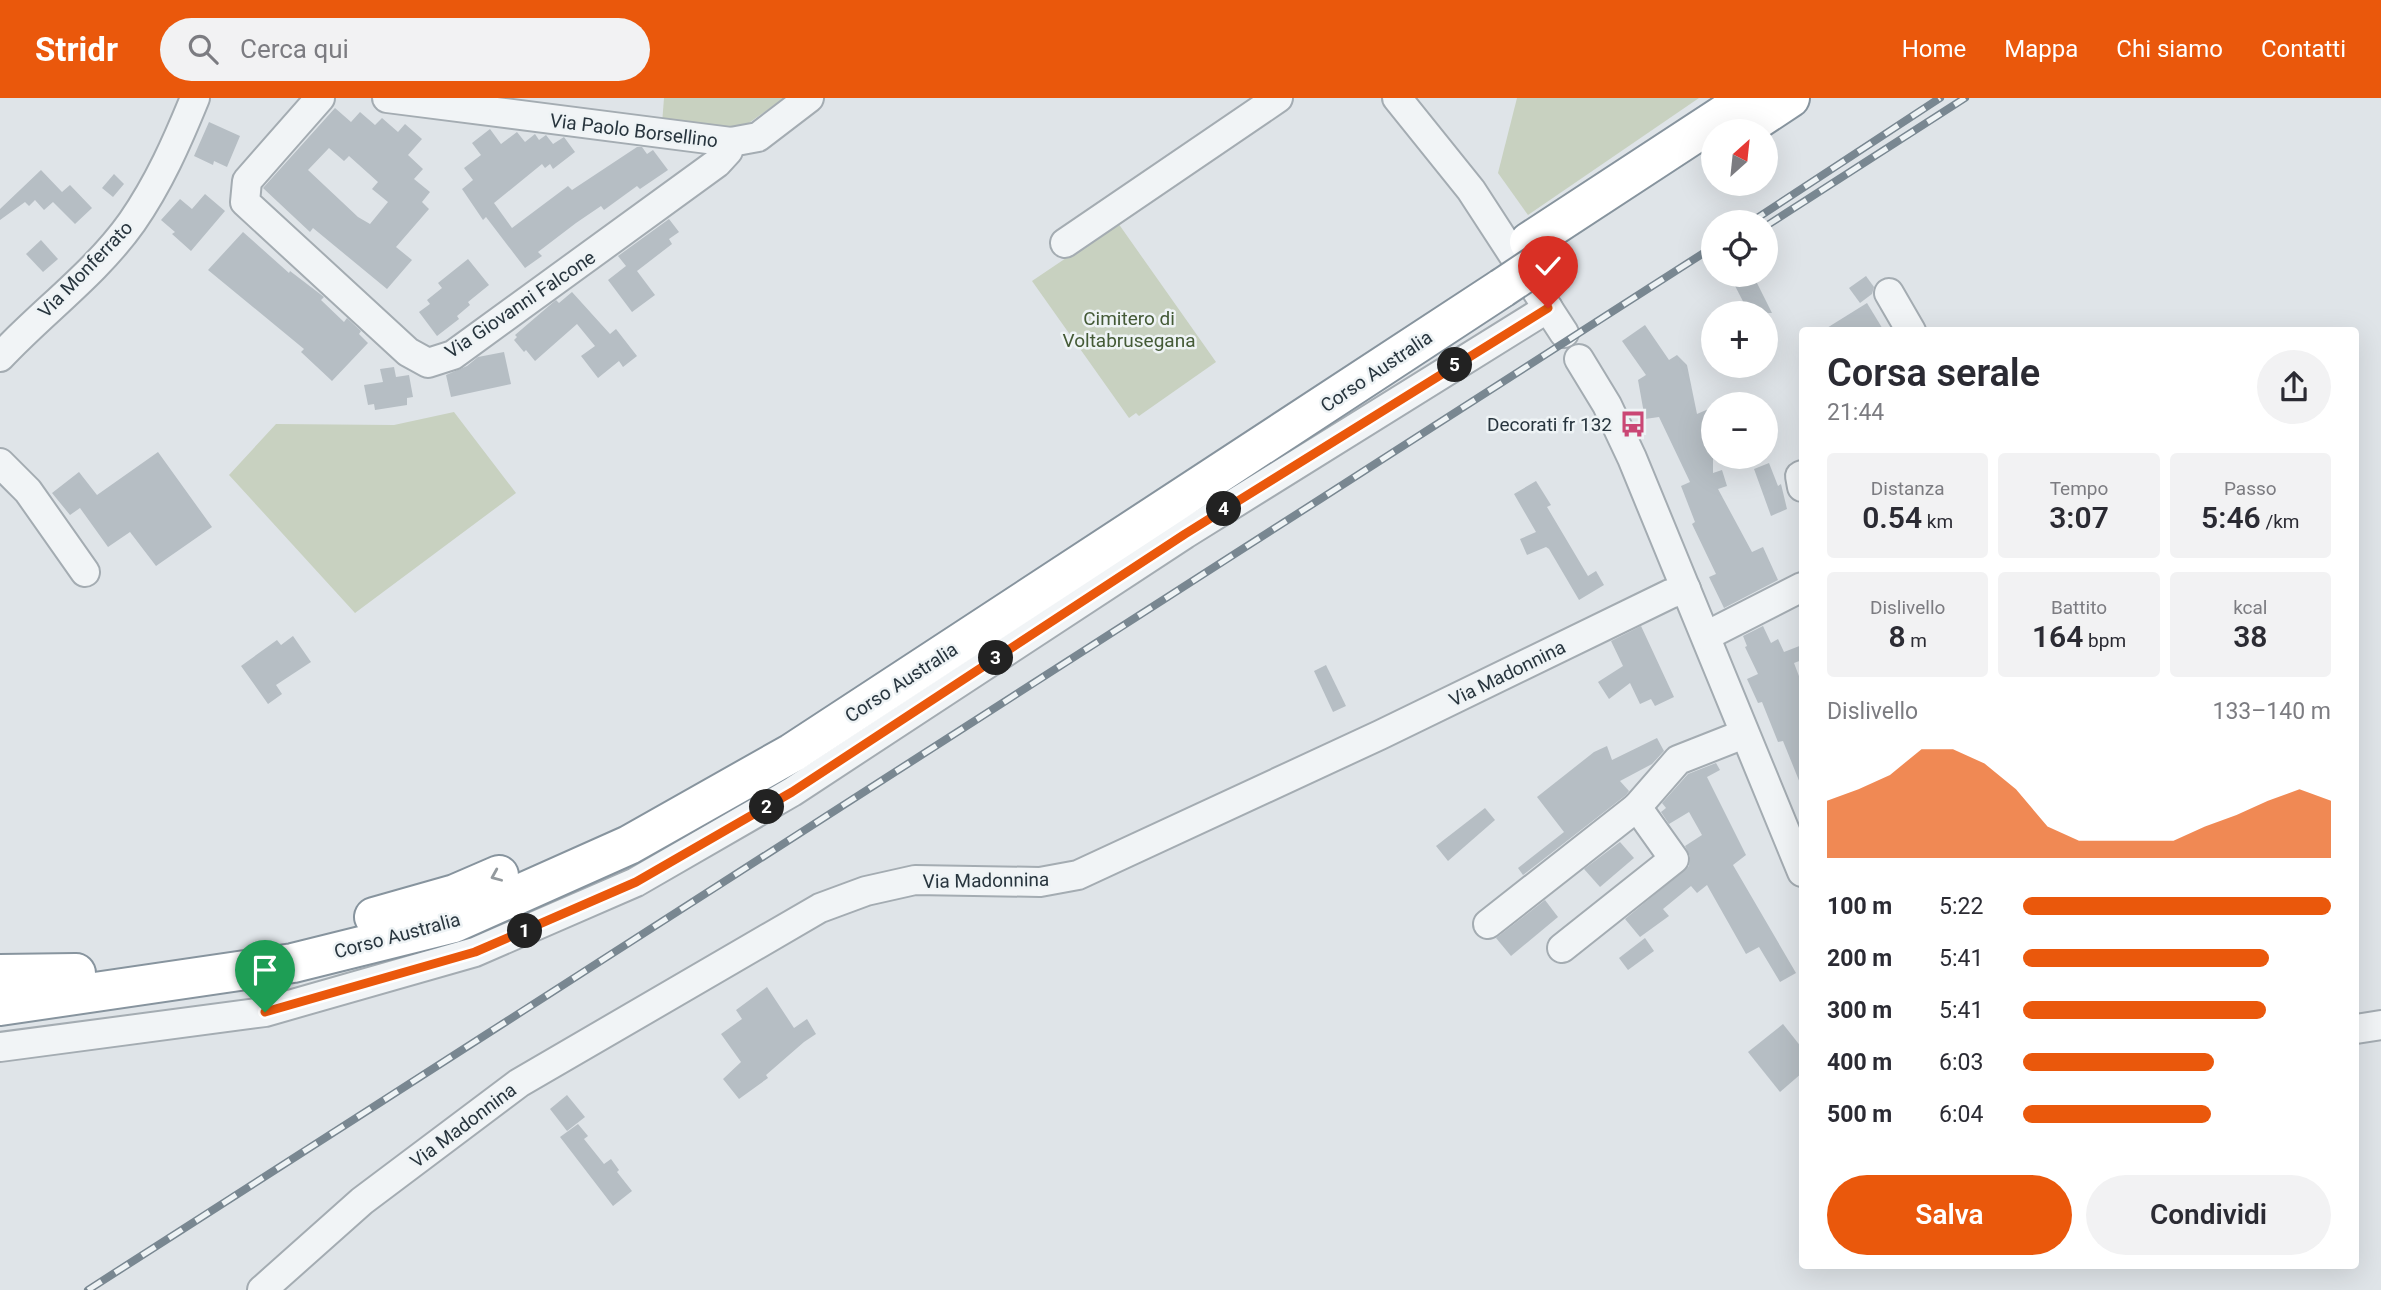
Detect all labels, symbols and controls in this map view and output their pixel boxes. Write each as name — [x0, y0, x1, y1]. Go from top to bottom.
search box — [160, 18, 650, 81]
text: Stridr — [35, 30, 118, 69]
icon: search — [184, 30, 222, 68]
text: Cerca qui — [240, 34, 349, 64]
text: Home — [1902, 35, 1966, 63]
text: Mappa — [2004, 35, 2078, 63]
text: Chi siamo — [2116, 35, 2223, 63]
text: Contatti — [2261, 35, 2346, 63]
street label: Via Paolo Borsellino — [549, 109, 719, 152]
north arrow — [1701, 119, 1778, 196]
map controls — [1701, 119, 1778, 469]
button: locate — [1701, 210, 1778, 287]
street label: Via Monferrato — [33, 216, 137, 323]
pin — [1518, 236, 1578, 308]
street label: Via Giovanni Falcone — [441, 246, 600, 363]
icon: check — [1529, 247, 1567, 285]
button: + — [1701, 301, 1778, 378]
park label: Cimitero di Voltabrusegana — [1063, 307, 1195, 352]
street label: Corso Australia — [1316, 326, 1437, 417]
pin: 5 — [1438, 348, 1472, 382]
button: share — [2257, 350, 2331, 424]
text: Corsa serale — [1827, 351, 2040, 395]
text: 5 — [1449, 353, 1460, 376]
button: − — [1701, 392, 1778, 469]
text: 21:44 — [1827, 399, 1884, 426]
bus stop icon: Decorati fr 132 — [1618, 409, 1648, 439]
place label: Decorati fr 132 — [1487, 413, 1612, 436]
text: Distanza — [1871, 477, 1945, 500]
text: Tempo — [2050, 477, 2108, 500]
text: Passo — [2224, 477, 2277, 500]
pin: 4 — [1206, 492, 1242, 526]
text: 4 — [1218, 497, 1229, 520]
text: 0.54 — [1862, 500, 1922, 535]
text: 3:07 — [2049, 500, 2109, 535]
text: 5:46 — [2201, 500, 2261, 535]
text: km — [1922, 510, 1953, 533]
text: /km — [2261, 510, 2300, 533]
text: Dislivello — [1870, 596, 1945, 619]
text: Battito — [2051, 596, 2107, 619]
text: kcal — [2233, 596, 2268, 619]
text: 8 — [1888, 619, 1906, 654]
text: 164 — [2032, 619, 2083, 654]
text: 38 — [2233, 619, 2267, 654]
text: m — [1906, 629, 1927, 652]
text: bpm — [2083, 629, 2126, 652]
street label: Via Madonnina — [1445, 635, 1569, 712]
street label: Corso Australia — [841, 637, 962, 727]
pin: 3 — [978, 640, 1014, 676]
text: 3 — [990, 646, 1001, 669]
text: Dislivello — [1827, 698, 1918, 725]
text: 133–140 m — [2212, 698, 2331, 725]
pin: 2 — [750, 790, 784, 824]
text: 2 — [761, 795, 772, 818]
one-way arrow — [490, 868, 503, 882]
street label: Via Madonnina — [922, 868, 1050, 893]
text: 100 m — [1827, 893, 1892, 920]
text: 5:22 — [1939, 893, 1983, 920]
street label: Corso Australia — [331, 908, 463, 963]
pin: 1 — [508, 914, 542, 948]
text: 1 — [519, 919, 530, 942]
pin — [235, 940, 295, 1012]
text: 200 m — [1827, 945, 1892, 972]
text: 5:41 — [1939, 945, 1983, 972]
icon: arrive — [246, 951, 284, 989]
text: 300 m — [1827, 997, 1892, 1024]
text: 5:41 — [1939, 997, 1983, 1024]
text: 400 m — [1827, 1049, 1892, 1076]
text: 6:03 — [1939, 1049, 1983, 1076]
street label: Via Madonnina — [406, 1078, 521, 1173]
text: 500 m — [1827, 1101, 1892, 1128]
text: 6:04 — [1939, 1101, 1983, 1128]
button: Salva — [1827, 1175, 2072, 1255]
button: Condividi — [2086, 1175, 2331, 1255]

